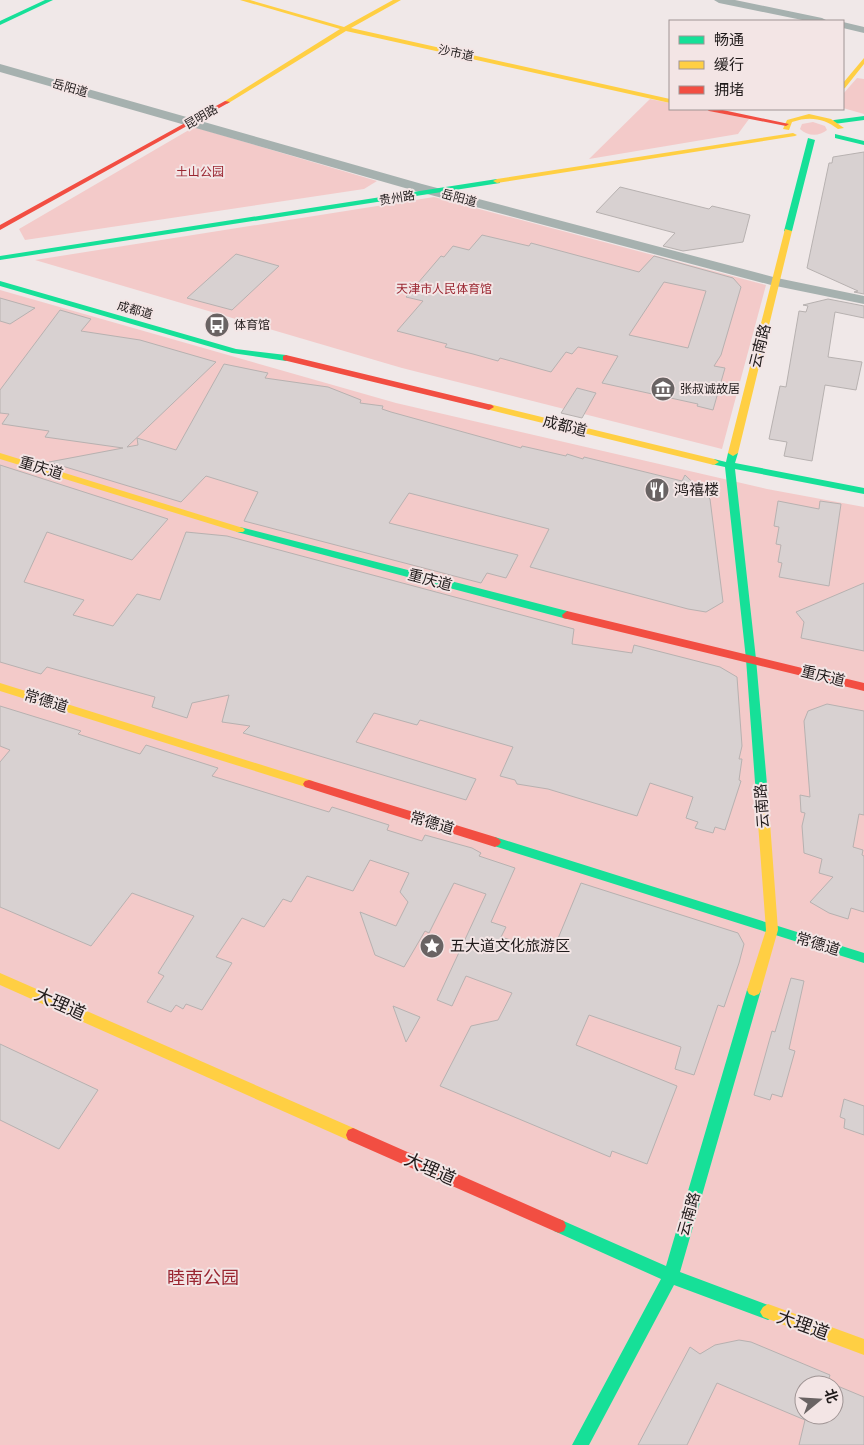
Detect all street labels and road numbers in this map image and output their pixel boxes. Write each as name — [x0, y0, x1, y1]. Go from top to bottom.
street label: 沙市道 — [437, 42, 475, 64]
street label: 岳阳道 — [51, 76, 89, 100]
street label: 昆明路 — [182, 102, 220, 132]
street label: 岳阳道 — [440, 187, 478, 209]
street label: 贵州路 — [378, 188, 416, 208]
street label: 成都道 — [116, 298, 154, 322]
street label: 云南路 — [746, 322, 773, 370]
street label: 成都道 — [541, 412, 589, 439]
street label: 重庆道 — [17, 453, 65, 482]
street label: 重庆道 — [406, 565, 454, 594]
street label: 重庆道 — [799, 662, 847, 689]
street label: 常德道 — [22, 686, 70, 715]
street label: 云南路 — [751, 783, 772, 829]
street label: 常德道 — [408, 808, 456, 837]
street label: 常德道 — [794, 929, 842, 958]
street label: 大理道 — [31, 983, 89, 1024]
street label: 大理道 — [401, 1148, 459, 1189]
street label: 云南路 — [674, 1190, 703, 1238]
street label: 大理道 — [774, 1305, 832, 1344]

